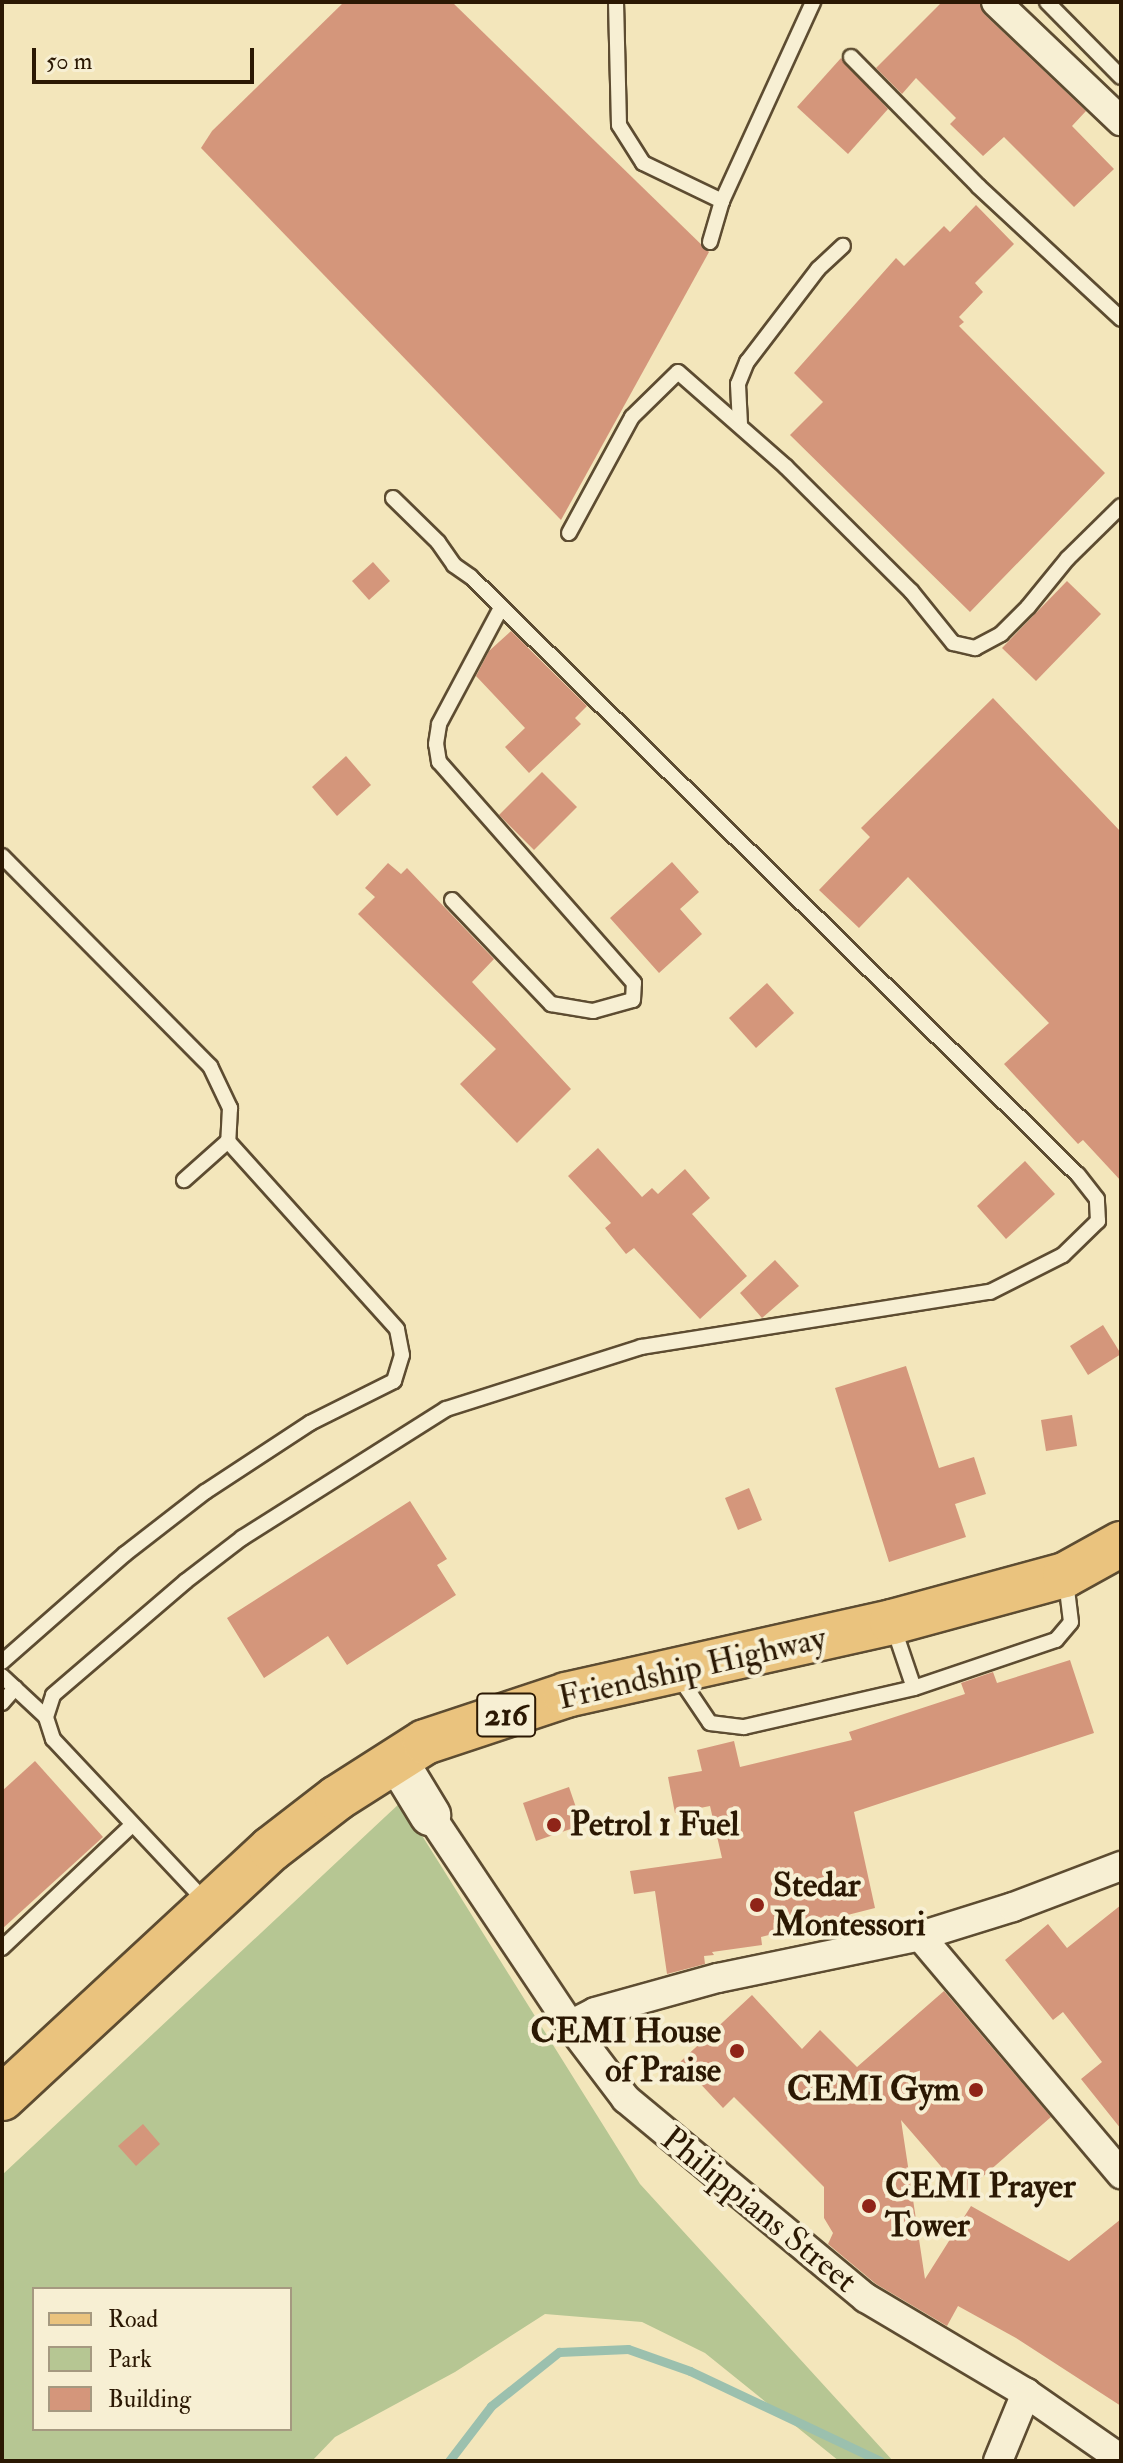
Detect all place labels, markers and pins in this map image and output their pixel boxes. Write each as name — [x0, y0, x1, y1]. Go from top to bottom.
place label: Petrol 1 Fuel — [570, 1805, 739, 1845]
marker: Petrol 1 Fuel — [545, 1816, 563, 1834]
place label: Stedar Montessori — [773, 1865, 926, 1944]
marker: Stedar Montessori — [748, 1896, 766, 1914]
place label: CEMI House of Praise — [531, 2011, 721, 2090]
marker: CEMI House of Praise — [728, 2042, 746, 2060]
place label: CEMI Gym — [787, 2070, 960, 2110]
marker: CEMI Gym — [967, 2081, 985, 2099]
place label: CEMI Prayer Tower — [885, 2166, 1076, 2246]
marker: CEMI Prayer Tower — [860, 2197, 878, 2215]

